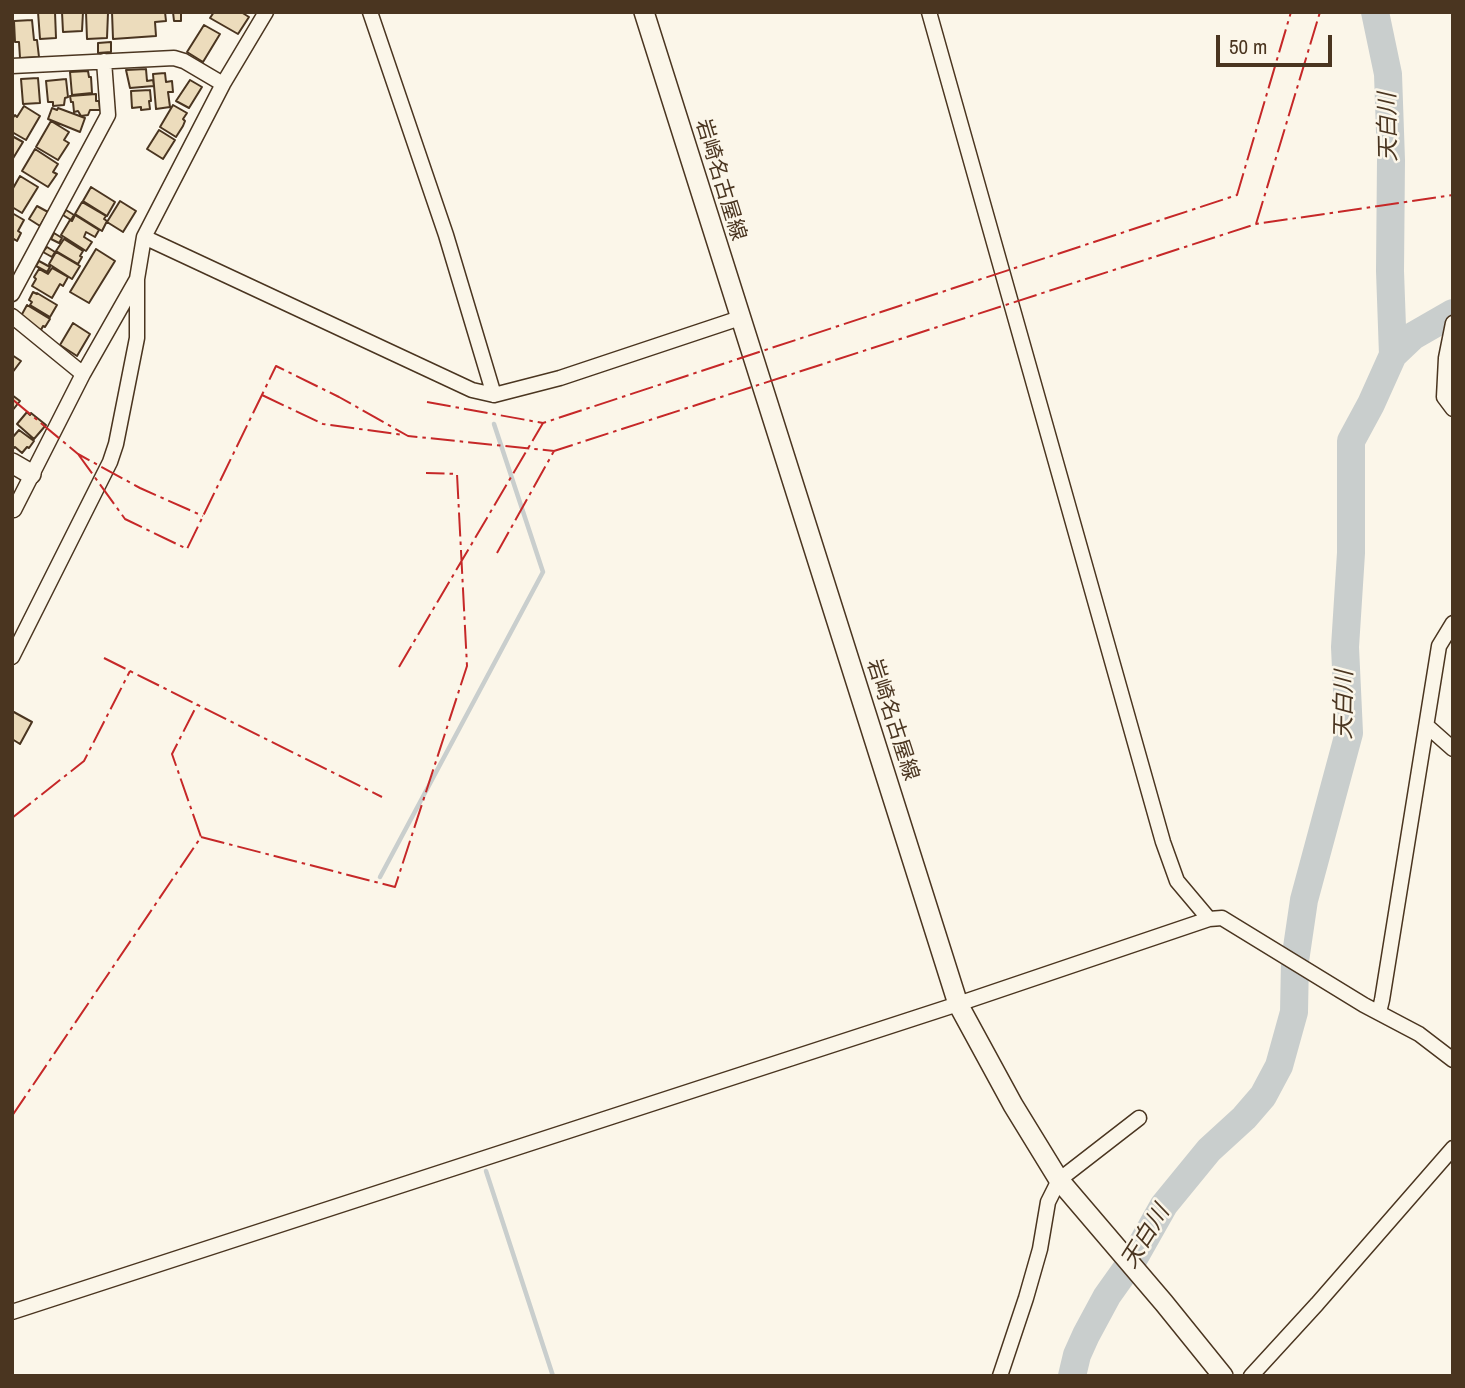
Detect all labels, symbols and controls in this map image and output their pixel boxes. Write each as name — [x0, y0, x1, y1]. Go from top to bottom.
scale bar — [1220, 21, 1336, 65]
text: 50 m — [1229, 32, 1267, 61]
water label: 天白川 — [1375, 92, 1403, 162]
street label: 岩崎名古屋線 — [690, 116, 750, 244]
street label: 岩崎名古屋線 — [861, 656, 923, 784]
water label: 天白川 — [1331, 670, 1359, 740]
water label: 天白川 — [1116, 1200, 1176, 1274]

